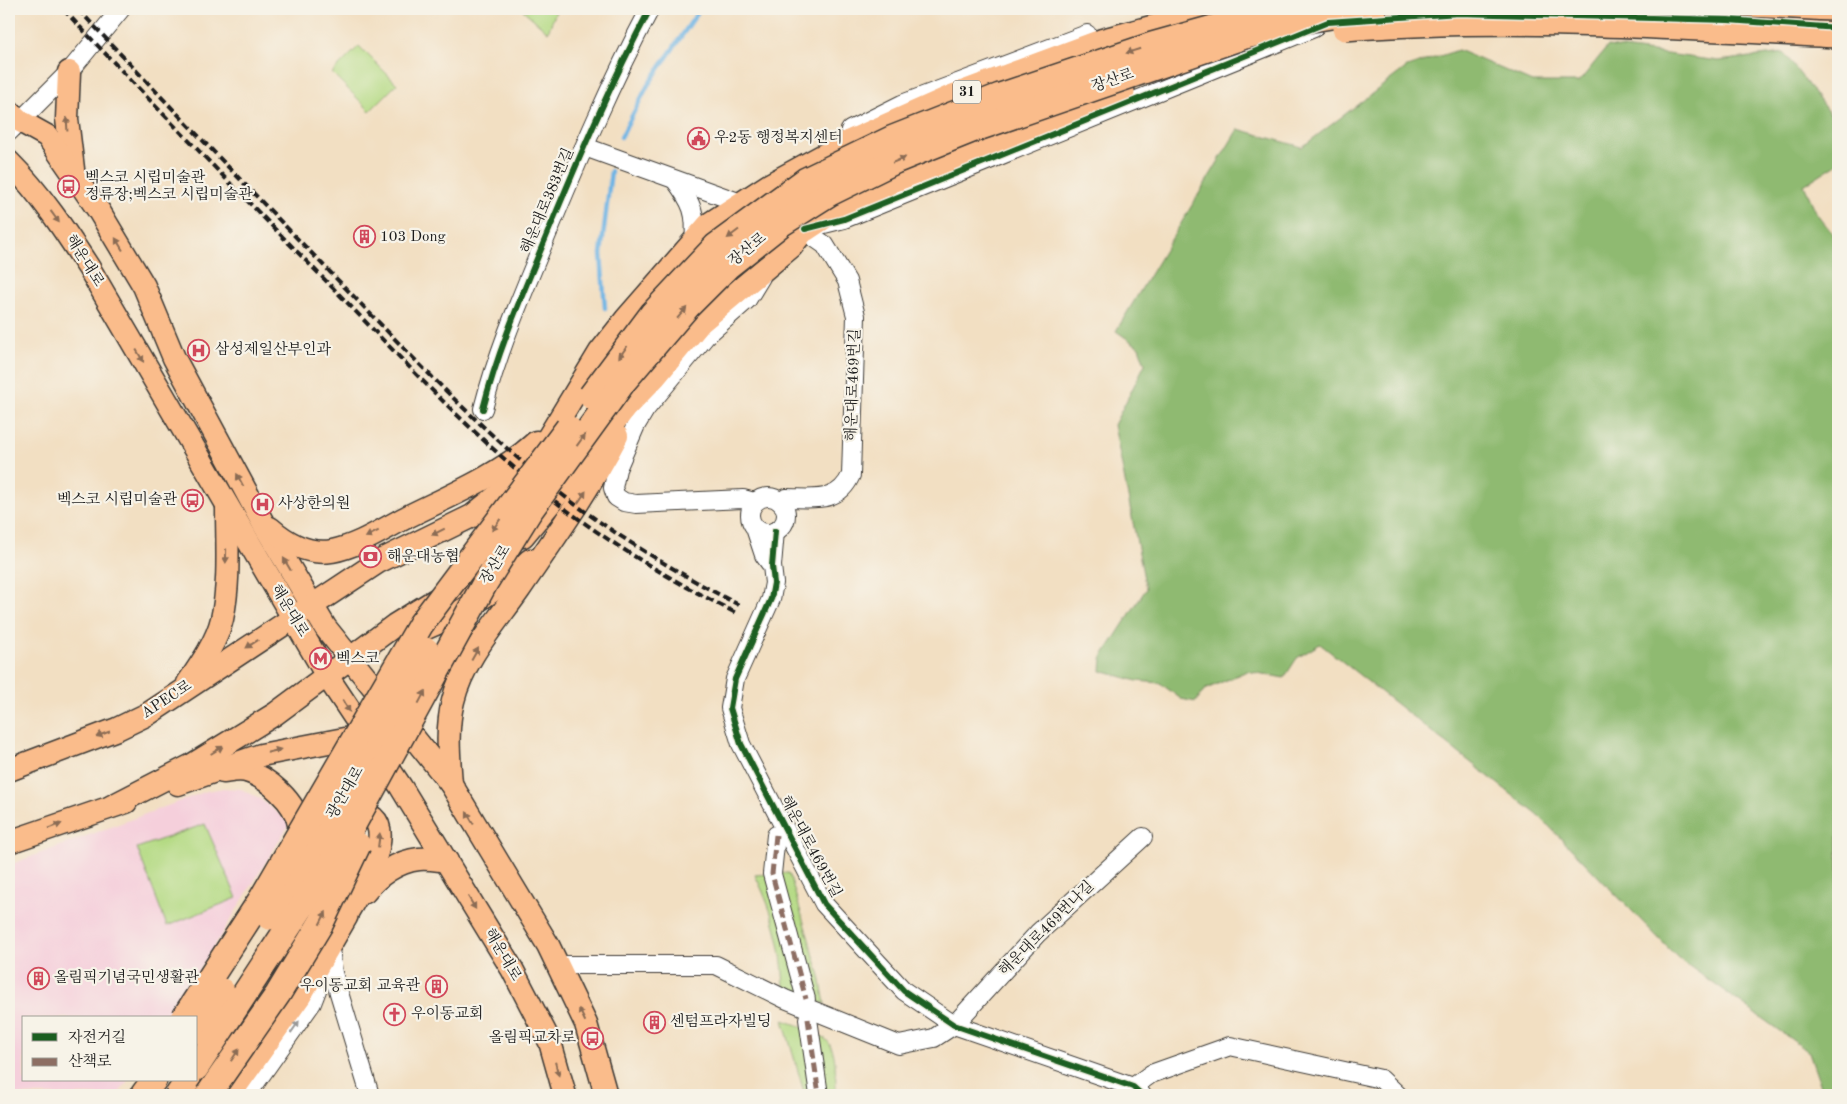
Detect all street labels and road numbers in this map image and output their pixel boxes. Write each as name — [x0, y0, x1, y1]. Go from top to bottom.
street label: 장산로 — [1089, 65, 1136, 95]
road number: 31 — [953, 80, 981, 104]
street label: 해운대로383번길 — [517, 145, 577, 256]
street label: 장산로 — [725, 229, 770, 270]
street label: 해운대로 — [62, 231, 108, 290]
street label: 해운대로469번길 — [843, 328, 863, 442]
street label: 장산로 — [476, 541, 514, 587]
street label: 해운대로 — [268, 581, 312, 640]
street label: APEC로 — [139, 677, 195, 722]
street label: 광안대로 — [323, 763, 367, 822]
street label: 해운대로469번길 — [777, 793, 845, 900]
street label: 해운대로469번나길 — [995, 877, 1097, 979]
street label: 해운대로 — [481, 925, 525, 984]

